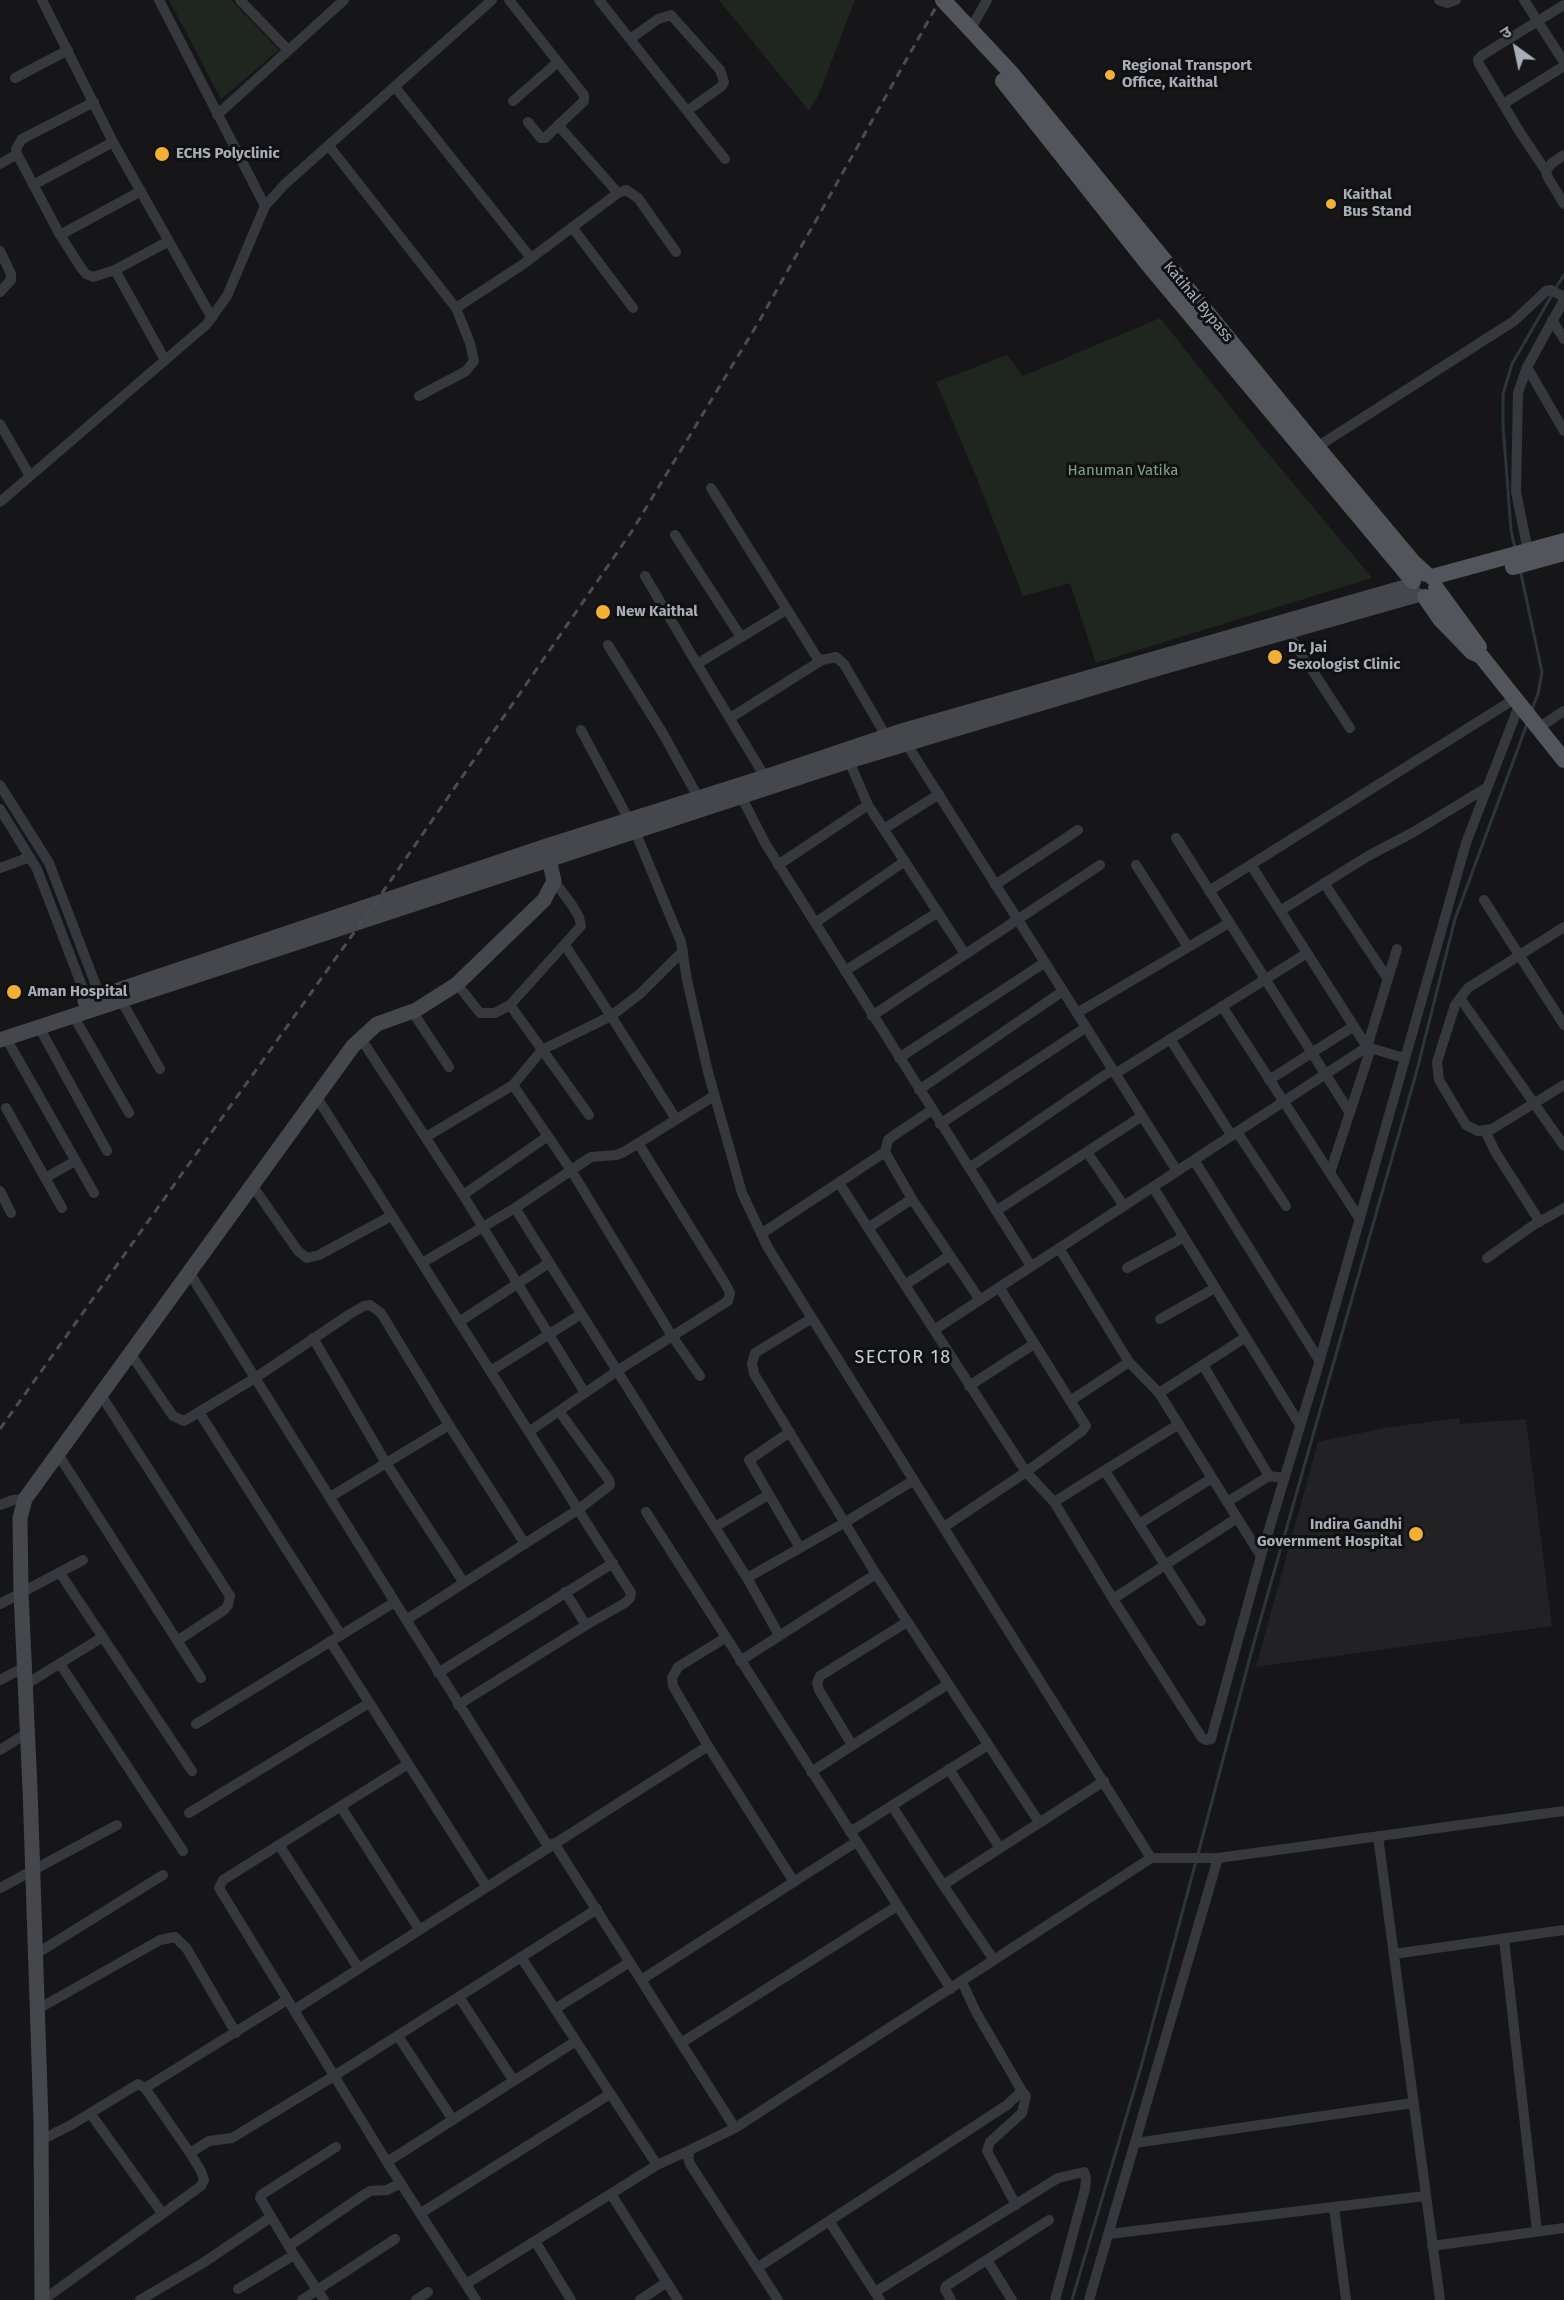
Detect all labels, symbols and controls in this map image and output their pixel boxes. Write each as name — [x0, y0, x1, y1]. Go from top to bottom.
north arrow — [1486, 18, 1546, 78]
text: उ — [1497, 22, 1515, 43]
place label: Regional Transport Office, Kaithal — [1122, 57, 1252, 92]
marker: Regional Transport Office, Kaithal — [1103, 68, 1117, 82]
marker: ECHS Polyclinic — [153, 145, 171, 163]
place label: ECHS Polyclinic — [176, 145, 280, 163]
place label: Kaithal Bus Stand — [1343, 186, 1412, 221]
marker: Kaithal Bus Stand — [1324, 197, 1338, 211]
street label: Katihal Bypass — [1159, 258, 1237, 346]
park label: Hanuman Vatika — [1068, 462, 1178, 480]
marker: New Kaithal — [594, 603, 612, 621]
place label: New Kaithal — [616, 603, 698, 621]
place label: Dr. Jai Sexologist Clinic — [1288, 639, 1400, 674]
marker: Dr. Jai Sexologist Clinic — [1266, 648, 1284, 666]
marker: Aman Hospital — [5, 983, 23, 1001]
place label: Aman Hospital — [28, 983, 127, 1001]
district label: SECTOR 18 — [854, 1347, 952, 1369]
place label: Indira Gandhi Government Hospital — [1257, 1516, 1402, 1551]
marker: Indira Gandhi Government Hospital — [1407, 1525, 1425, 1543]

